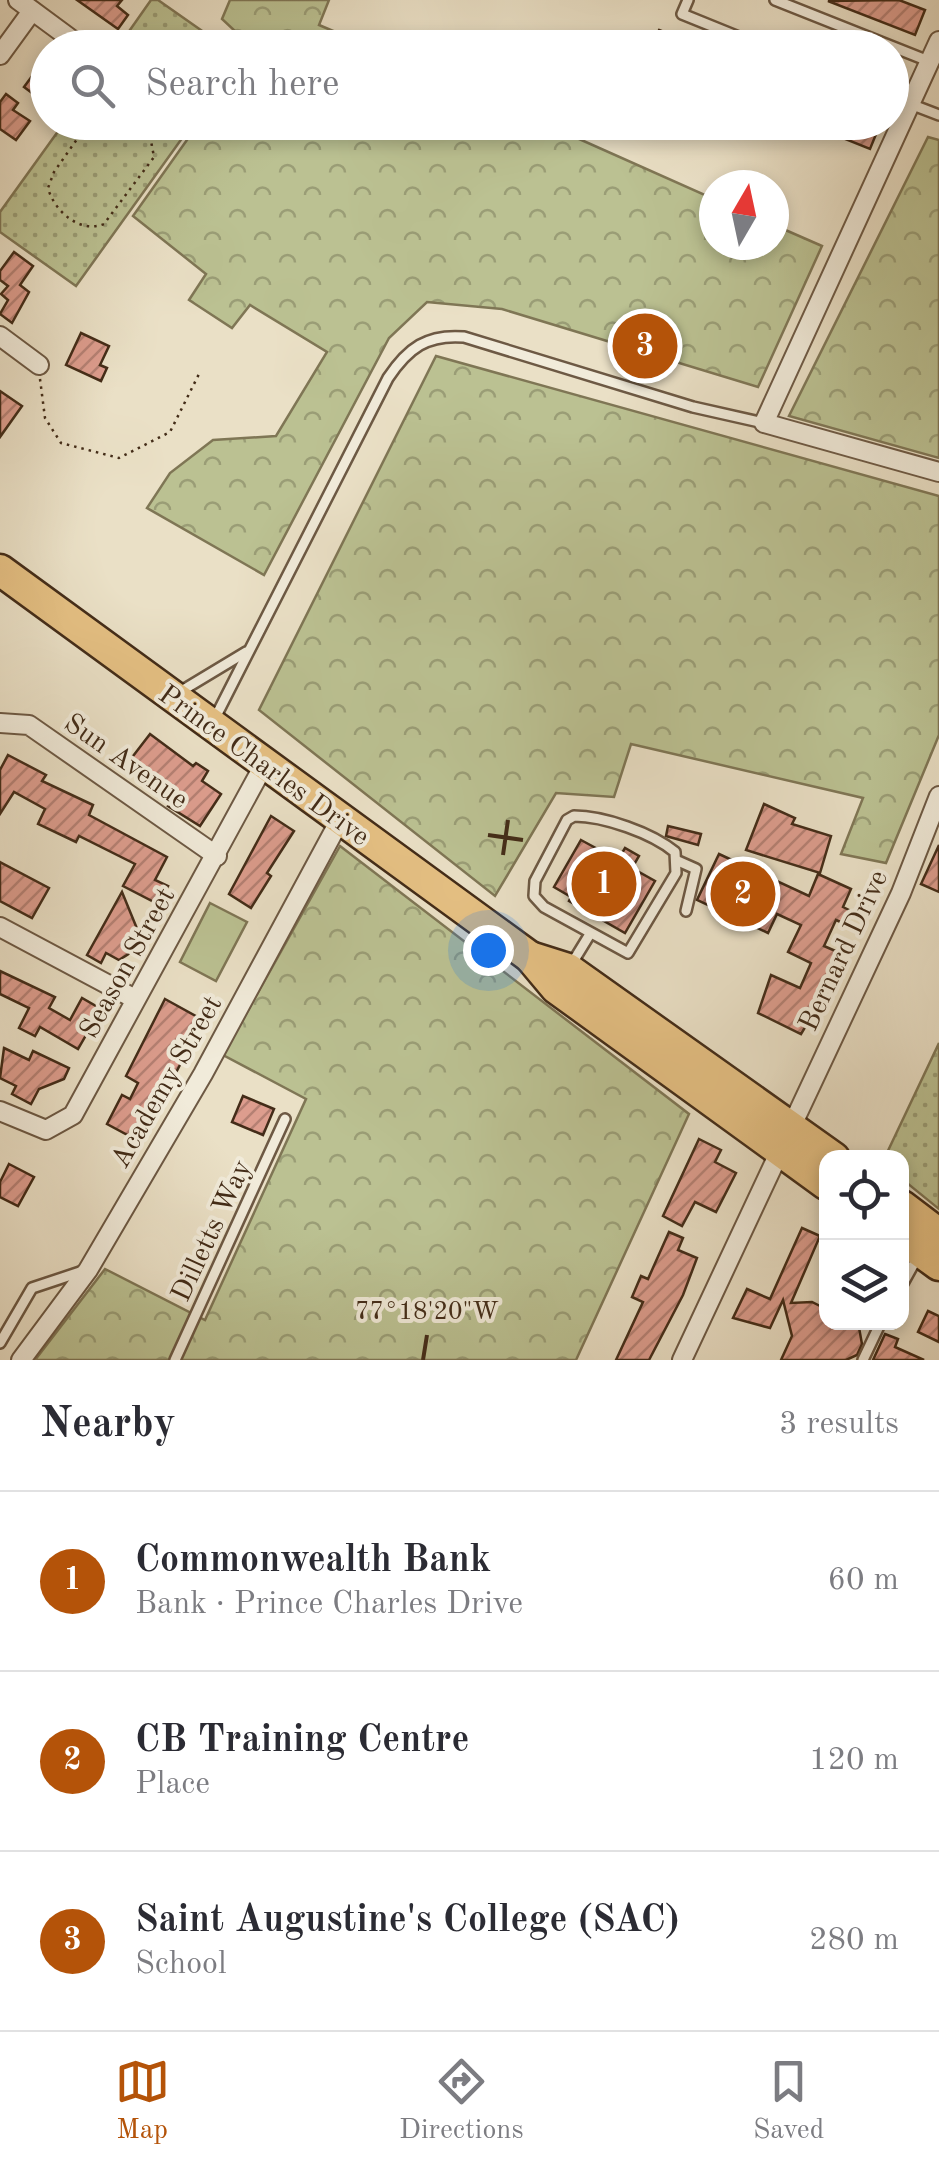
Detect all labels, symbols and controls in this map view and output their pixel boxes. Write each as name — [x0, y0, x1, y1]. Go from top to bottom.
search box — [30, 30, 909, 140]
icon: search — [65, 58, 120, 113]
text: Search here — [145, 66, 340, 104]
north arrow — [699, 170, 789, 260]
pin: 3 — [612, 308, 678, 384]
street label: Prince Charles Drive — [153, 681, 374, 852]
street label: Sun Avenue — [58, 710, 192, 815]
pin: 1 — [572, 846, 636, 922]
pin: 2 — [710, 856, 776, 932]
street label: Bernard Drive — [795, 867, 894, 1036]
street label: Season Street — [76, 884, 181, 1043]
your location — [463, 925, 514, 976]
street label: Academy Street — [107, 991, 228, 1174]
map controls — [819, 1150, 909, 1330]
button: locate — [819, 1150, 909, 1240]
street label: Dilletts Way — [168, 1156, 258, 1306]
button: layers — [819, 1240, 909, 1330]
text: 77°18'20"W — [355, 1300, 499, 1325]
text: Nearby — [40, 1404, 176, 1446]
text: 3 results — [779, 1409, 899, 1441]
text: Commonwealth Bank — [135, 1542, 491, 1580]
text: 1 — [63, 1565, 82, 1597]
text: 60 m — [828, 1565, 899, 1597]
text: Bank · Prince Charles Drive — [135, 1589, 523, 1621]
text: CB Training Centre — [135, 1722, 470, 1760]
text: 2 — [63, 1745, 82, 1777]
text: 120 m — [809, 1745, 899, 1777]
text: Place — [135, 1769, 210, 1801]
text: Saint Augustine's College (SAC) — [135, 1902, 680, 1940]
text: 3 — [63, 1925, 82, 1957]
text: 280 m — [809, 1925, 899, 1957]
text: School — [135, 1949, 227, 1981]
tab: Map — [115, 2054, 170, 2149]
tab: Directions — [399, 2054, 524, 2149]
tab: Saved — [753, 2054, 824, 2149]

